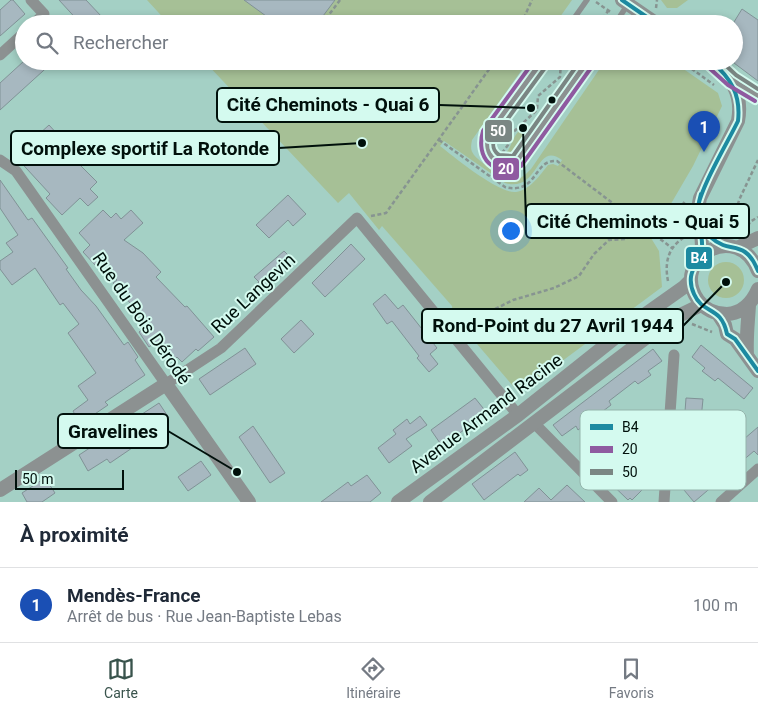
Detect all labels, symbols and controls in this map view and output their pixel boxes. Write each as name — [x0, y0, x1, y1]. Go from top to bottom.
search box — [15, 15, 743, 70]
icon: search — [33, 29, 61, 57]
text: Rechercher — [73, 31, 168, 54]
callout: Cité Cheminots - Quai 6 — [217, 88, 439, 122]
text: Cité Cheminots - Quai 6 — [227, 93, 429, 116]
unlabelled marker — [547, 95, 557, 105]
pin: 1 — [688, 111, 720, 152]
line badge: 50 — [484, 119, 513, 143]
text: 50 — [490, 123, 506, 139]
callout: Complexe sportif La Rotonde — [11, 131, 279, 165]
text: Complexe sportif La Rotonde — [21, 137, 269, 160]
line badge: 20 — [492, 157, 520, 181]
text: 20 — [498, 161, 514, 177]
callout: Cité Cheminots - Quai 5 — [526, 204, 749, 238]
text: Cité Cheminots - Quai 5 — [537, 210, 739, 233]
your location — [498, 218, 524, 244]
line badge: B4 — [685, 246, 713, 270]
street label: Rue du Bois Dérodé — [89, 248, 195, 388]
street label: Rue Langevin — [207, 249, 299, 337]
text: B4 — [691, 250, 707, 266]
callout: Rond-Point du 27 Avril 1944 — [422, 309, 683, 343]
text: Rond-Point du 27 Avril 1944 — [432, 314, 674, 337]
street label: Avenue Armand Racine — [406, 349, 566, 477]
legend — [580, 410, 746, 490]
callout: Gravelines — [58, 414, 168, 448]
text: B4 — [622, 419, 639, 435]
text: Gravelines — [68, 420, 158, 443]
text: 20 — [622, 441, 638, 457]
text: 50 — [622, 464, 638, 480]
scale bar — [15, 467, 124, 490]
text: 50 m — [22, 471, 54, 487]
text: À proximité — [20, 523, 129, 547]
text: Mendès-France — [67, 584, 201, 607]
text: 1 — [31, 596, 41, 615]
text: 100 m — [693, 596, 738, 615]
text: Arrêt de bus · Rue Jean-Baptiste Lebas — [67, 607, 342, 626]
tab: Carte — [104, 655, 138, 701]
tab: Itinéraire — [346, 655, 401, 701]
tab: Favoris — [609, 655, 654, 701]

